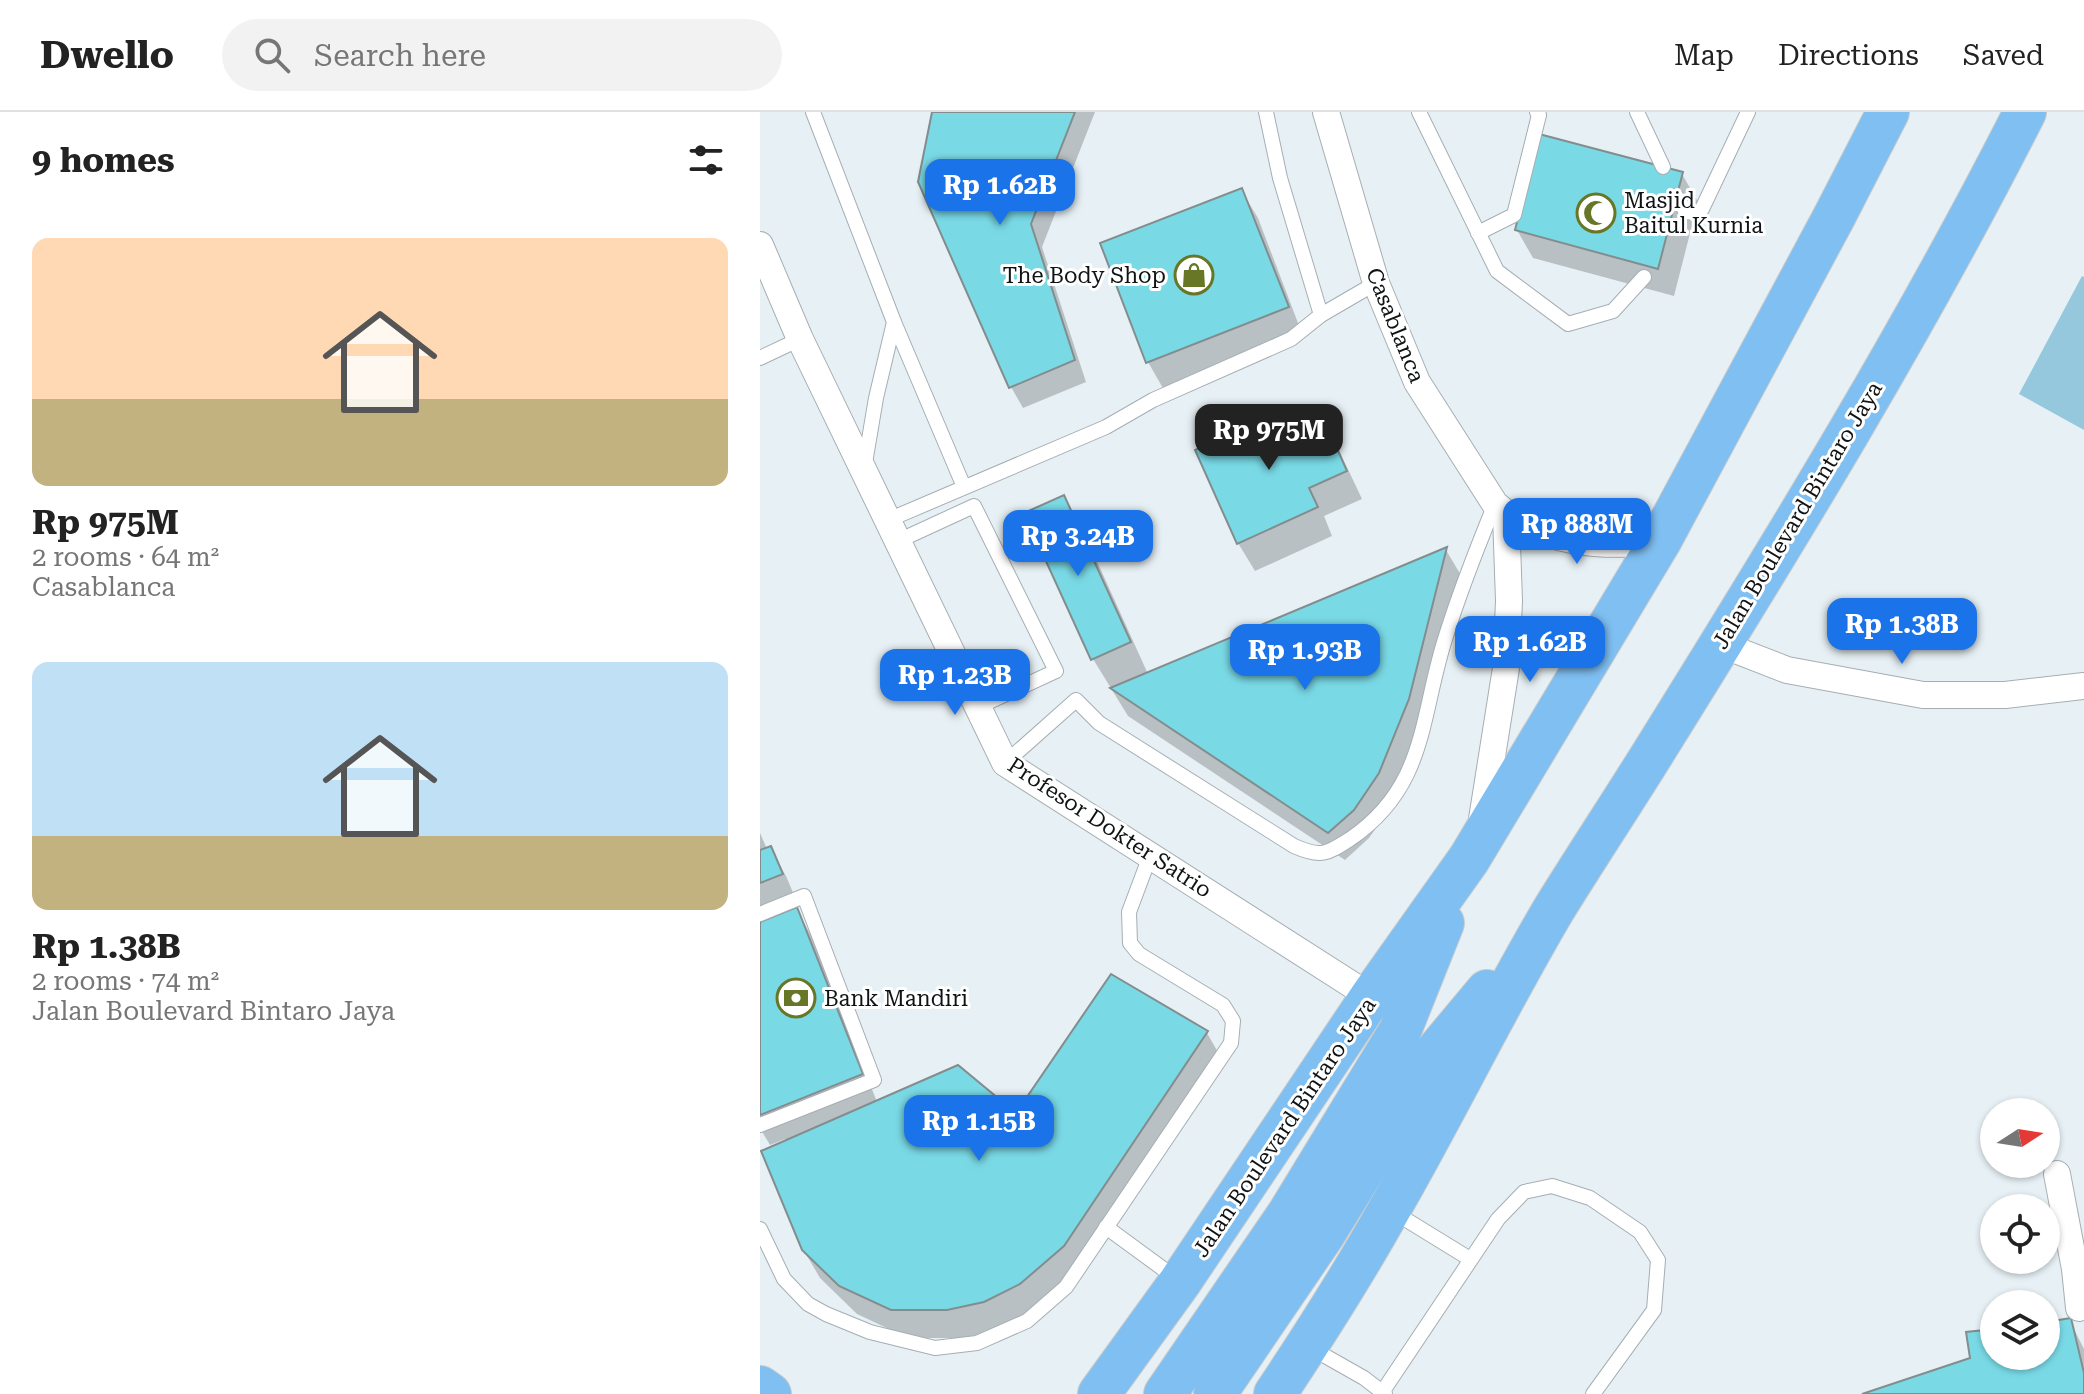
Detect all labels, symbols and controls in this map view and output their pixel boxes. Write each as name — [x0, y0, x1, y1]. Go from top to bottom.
search box — [222, 19, 782, 91]
text: Dwello — [40, 33, 174, 77]
icon: search — [250, 33, 294, 77]
text: Search here — [314, 38, 486, 73]
text: Map — [1674, 39, 1734, 72]
text: Directions — [1778, 39, 1919, 72]
text: Saved — [1963, 39, 2044, 72]
icon: filters — [684, 138, 728, 182]
text: 9 homes — [32, 140, 175, 180]
pin: Rp 1.62B — [917, 159, 1083, 227]
text: Rp 1.62B — [943, 170, 1057, 200]
place label: Masjid Baitul Kurnia — [1624, 188, 1763, 238]
mosque icon: Masjid Baitul Kurnia — [1575, 192, 1617, 234]
shop icon: The Body Shop — [1173, 254, 1215, 296]
place label: The Body Shop — [1003, 263, 1166, 288]
street label: Casablanca — [1361, 264, 1430, 386]
icon: home — [308, 290, 452, 434]
street label: Jalan Boulevard Bintaro Jaya — [1708, 377, 1887, 653]
pin: Rp 975M — [1195, 404, 1343, 472]
text: Rp 975M — [1213, 415, 1325, 445]
pin: Rp 888M — [1503, 498, 1651, 566]
text: Rp 975M — [32, 502, 179, 542]
text: Rp 888M — [1521, 509, 1633, 539]
pin: Rp 3.24B — [995, 510, 1161, 578]
text: Rp 3.24B — [1021, 521, 1135, 551]
text: 2 rooms · 64 m² — [32, 542, 219, 572]
text: Casablanca — [32, 572, 175, 602]
pin: Rp 1.38B — [1819, 598, 1985, 666]
text: Rp 1.38B — [1845, 609, 1959, 639]
pin: Rp 1.62B — [1447, 616, 1613, 684]
pin: Rp 1.93B — [1222, 624, 1388, 692]
text: Rp 1.62B — [1473, 627, 1587, 657]
text: Rp 1.93B — [1248, 635, 1362, 665]
pin: Rp 1.23B — [872, 649, 1038, 717]
text: Rp 1.23B — [898, 660, 1012, 690]
icon: home — [308, 714, 452, 858]
street label: Profesor Dokter Satrio — [1003, 752, 1216, 903]
text: Rp 1.38B — [32, 926, 181, 966]
text: 2 rooms · 74 m² — [32, 966, 219, 996]
bank icon: Bank Mandiri — [775, 977, 817, 1019]
place label: Bank Mandiri — [824, 986, 968, 1011]
street label: Jalan Boulevard Bintaro Jaya — [1188, 993, 1381, 1262]
text: Jalan Boulevard Bintaro Jaya — [32, 996, 395, 1026]
pin: Rp 1.15B — [896, 1095, 1062, 1163]
north arrow — [1980, 1098, 2060, 1178]
map controls — [1980, 1098, 2060, 1370]
text: Rp 1.15B — [922, 1106, 1036, 1136]
button: locate — [1980, 1194, 2060, 1274]
button: layers — [1980, 1290, 2060, 1370]

